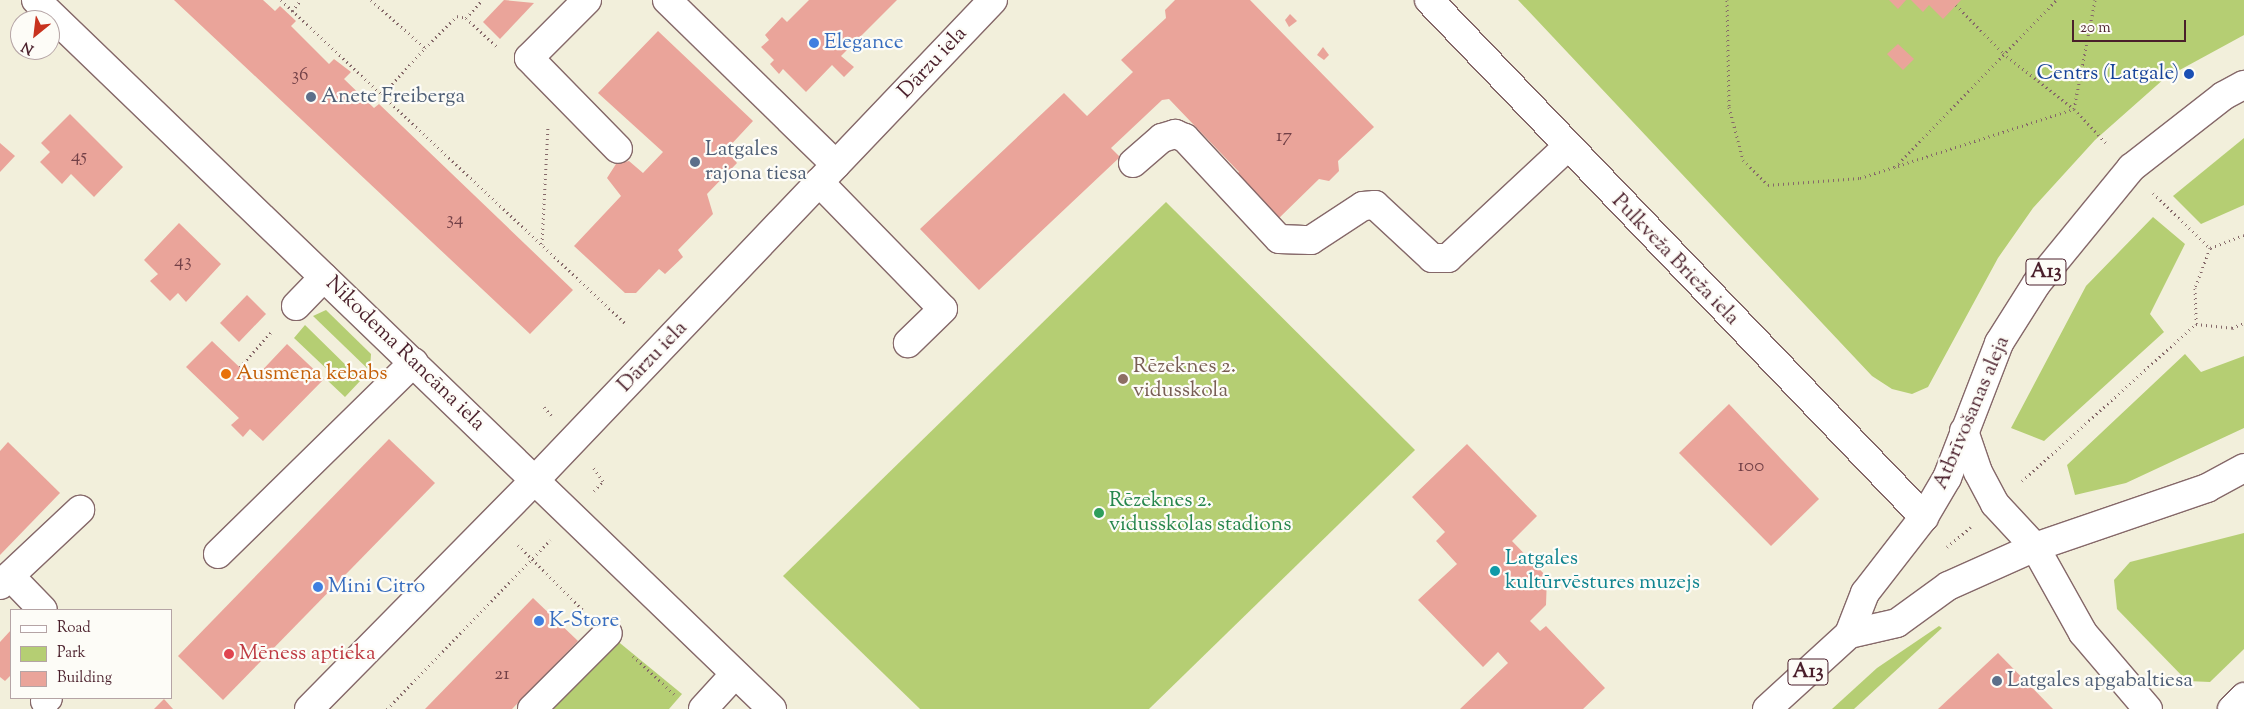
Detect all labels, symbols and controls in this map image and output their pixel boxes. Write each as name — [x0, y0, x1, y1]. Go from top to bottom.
north arrow — [10, 10, 60, 60]
scale bar — [2074, 10, 2188, 42]
text: 20 m — [2080, 18, 2111, 39]
street label: Dārzu iela — [893, 22, 973, 104]
place label: Elegance — [824, 30, 904, 56]
text: N — [18, 36, 38, 59]
marker: Elegance — [808, 37, 820, 49]
place label: Centrs (Latgale) — [2037, 61, 2179, 87]
house number: 36 — [292, 65, 308, 87]
marker: Centrs (Latgale) — [2183, 68, 2195, 80]
place label: Anete Freiberga — [321, 84, 465, 110]
marker: Anete Freiberga — [305, 91, 317, 103]
house number: 17 — [1276, 126, 1292, 148]
place label: Latgales rajona tiesa — [705, 137, 807, 187]
house number: 45 — [71, 146, 87, 168]
marker: Latgales rajona tiesa — [689, 156, 701, 168]
street label: Pulkveža Brieža iela — [1606, 189, 1744, 331]
house number: 34 — [446, 209, 464, 231]
house number: 43 — [174, 251, 192, 273]
road number: A13 — [2025, 254, 2067, 290]
street label: Nikodema Rancāna iela — [320, 271, 490, 437]
street label: Dārzu iela — [613, 316, 693, 398]
street label: Atbrīvošanas aleja — [1928, 333, 2016, 493]
place label: Rēzeknes 2. vidusskola — [1133, 354, 1236, 404]
place label: Ausmeņa kebabs — [236, 361, 388, 387]
marker: Ausmeņa kebabs — [220, 368, 232, 380]
marker: Rēzeknes 2. vidusskola — [1117, 373, 1129, 385]
house number: 100 — [1738, 456, 1764, 478]
place label: Rēzeknes 2. vidusskolas stadions — [1109, 488, 1291, 538]
marker: Rēzeknes 2. vidusskolas stadions — [1093, 507, 1105, 519]
place label: Latgales kultūrvēstures muzejs — [1505, 546, 1700, 596]
marker: Latgales kultūrvēstures muzejs — [1489, 565, 1501, 577]
place label: Mini Citro — [328, 574, 425, 600]
marker: Mini Citro — [312, 581, 324, 593]
place label: K-Store — [549, 608, 619, 634]
legend — [10, 609, 172, 699]
marker: K-Store — [533, 615, 545, 627]
text: Road — [57, 618, 91, 639]
place label: Mēness aptieka — [239, 641, 376, 667]
text: Park — [57, 643, 86, 664]
marker: Mēness aptieka — [223, 648, 235, 660]
road number: A13 — [1787, 654, 1829, 690]
house number: 21 — [494, 664, 510, 686]
text: Building — [57, 668, 112, 689]
place label: Latgales apgabaltiesa — [2007, 668, 2193, 694]
marker: Latgales apgabaltiesa — [1991, 675, 2003, 687]

